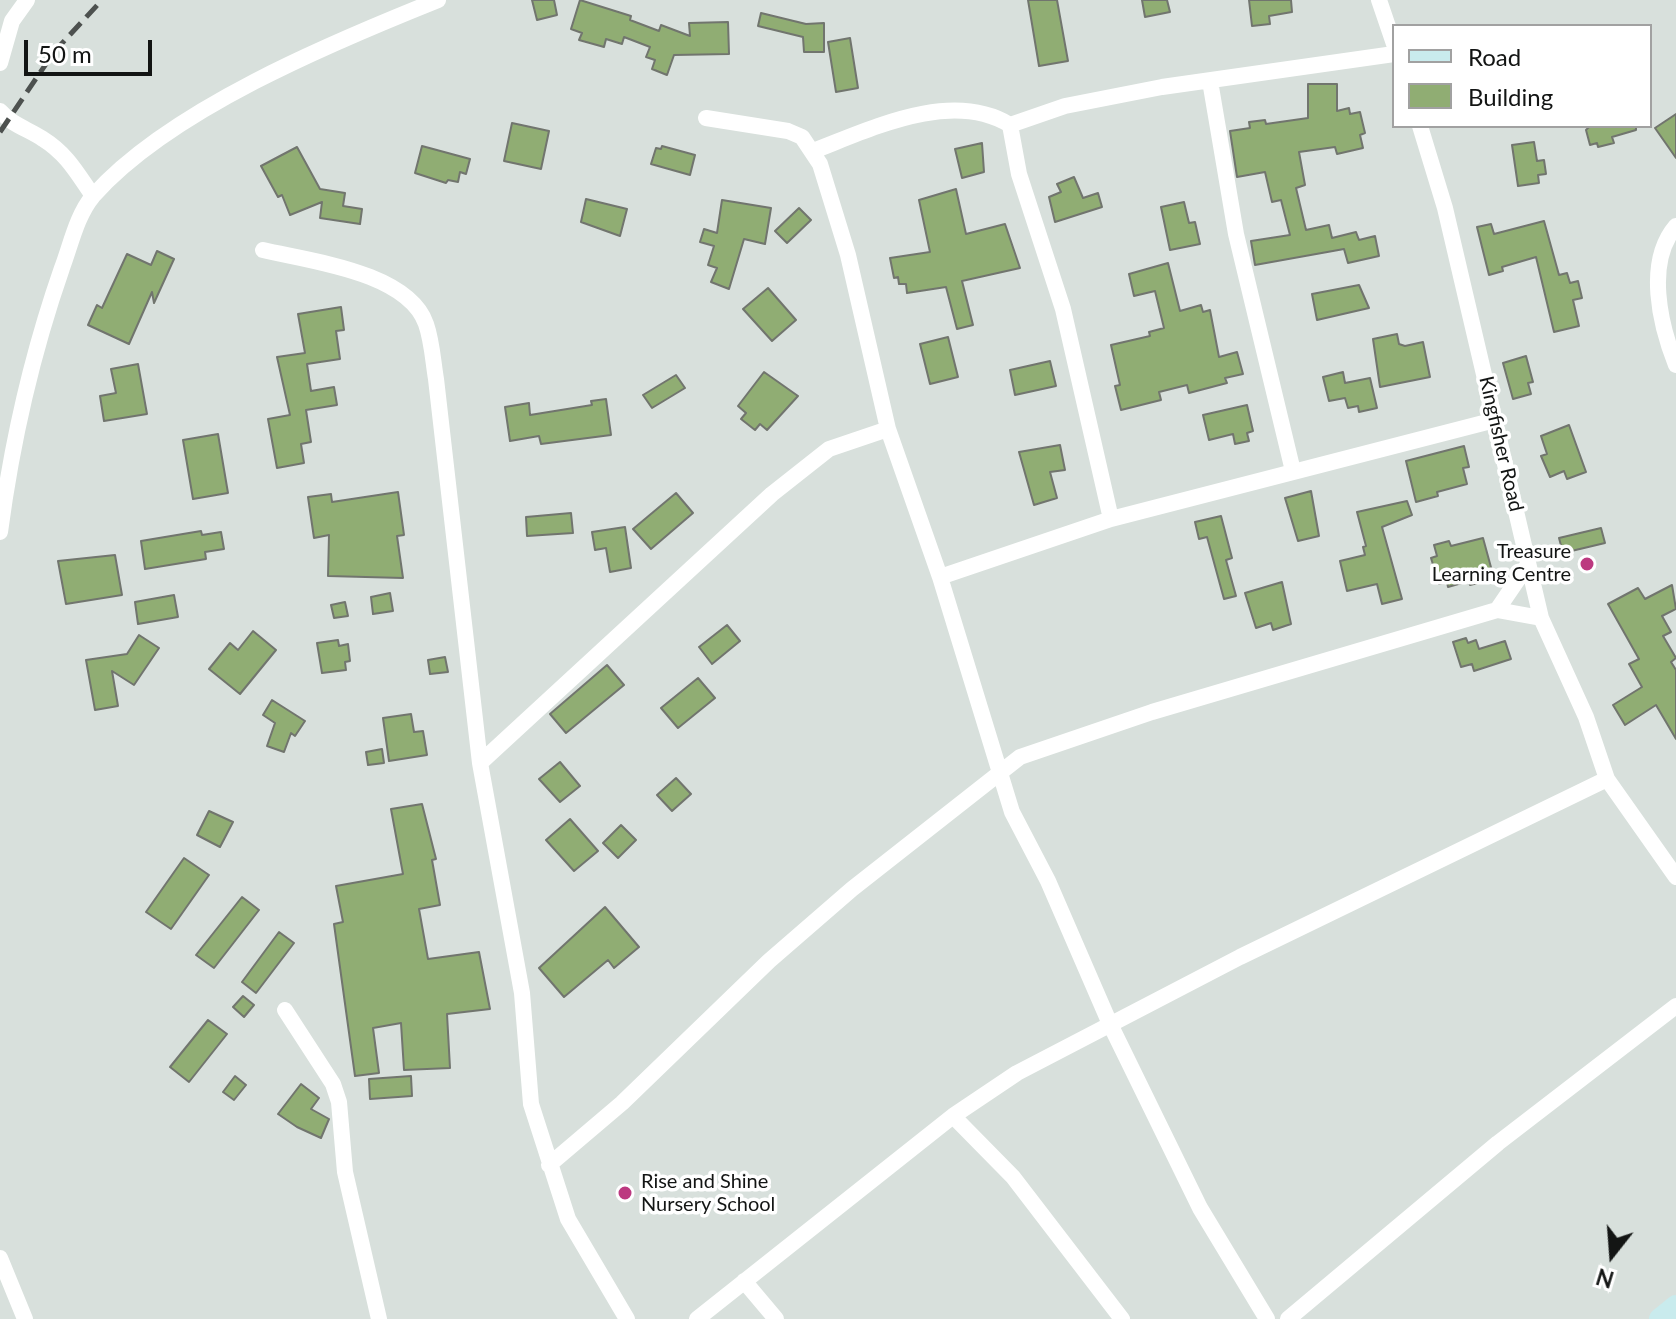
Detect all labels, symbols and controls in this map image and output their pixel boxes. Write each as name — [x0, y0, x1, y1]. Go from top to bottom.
scale bar — [28, 24, 156, 74]
legend — [1392, 24, 1652, 128]
text: 50 m — [38, 39, 92, 68]
text: Road — [1468, 42, 1521, 71]
text: Building — [1468, 82, 1553, 111]
street label: Kingfisher Road — [1474, 374, 1528, 514]
place label: Treasure Learning Centre — [1432, 540, 1571, 587]
marker: Treasure Learning Centre — [1578, 555, 1596, 573]
place label: Rise and Shine Nursery School — [641, 1170, 775, 1217]
marker: Rise and Shine Nursery School — [616, 1184, 634, 1202]
north arrow — [1572, 1215, 1652, 1295]
text: N — [1593, 1263, 1617, 1294]

